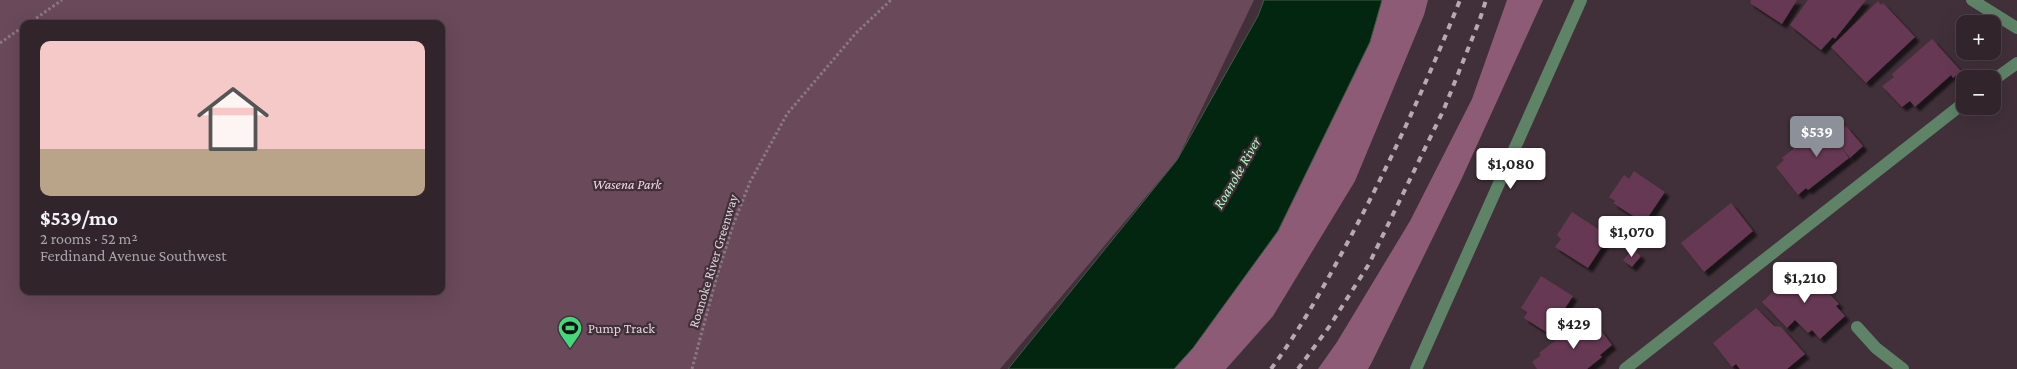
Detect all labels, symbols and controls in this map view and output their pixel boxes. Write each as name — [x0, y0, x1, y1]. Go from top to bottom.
map controls — [1956, 15, 2001, 115]
button: + — [1956, 15, 2001, 60]
button: − — [1956, 70, 2001, 115]
icon: home — [188, 74, 278, 164]
pin: $539 — [1787, 116, 1847, 158]
text: $539 — [1801, 123, 1833, 140]
water label: Roanoke River — [1210, 134, 1264, 212]
pin: $1,080 — [1470, 148, 1552, 190]
text: $1,080 — [1487, 155, 1535, 172]
park label: Wasena Park — [593, 176, 662, 192]
street label: Roanoke River Greenway — [685, 192, 741, 330]
text: $539/mo — [40, 206, 118, 230]
pin: $1,070 — [1591, 216, 1673, 258]
text: $1,070 — [1610, 223, 1654, 240]
text: 2 rooms · 52 m² — [40, 230, 138, 247]
text: Ferdinand Avenue Southwest — [40, 247, 227, 264]
pin: $1,210 — [1764, 262, 1846, 304]
text: $1,210 — [1784, 269, 1826, 286]
pin: $429 — [1544, 308, 1604, 350]
sports icon: Pump Track — [557, 315, 583, 349]
text: $429 — [1557, 315, 1591, 332]
place label: Pump Track — [588, 320, 655, 336]

